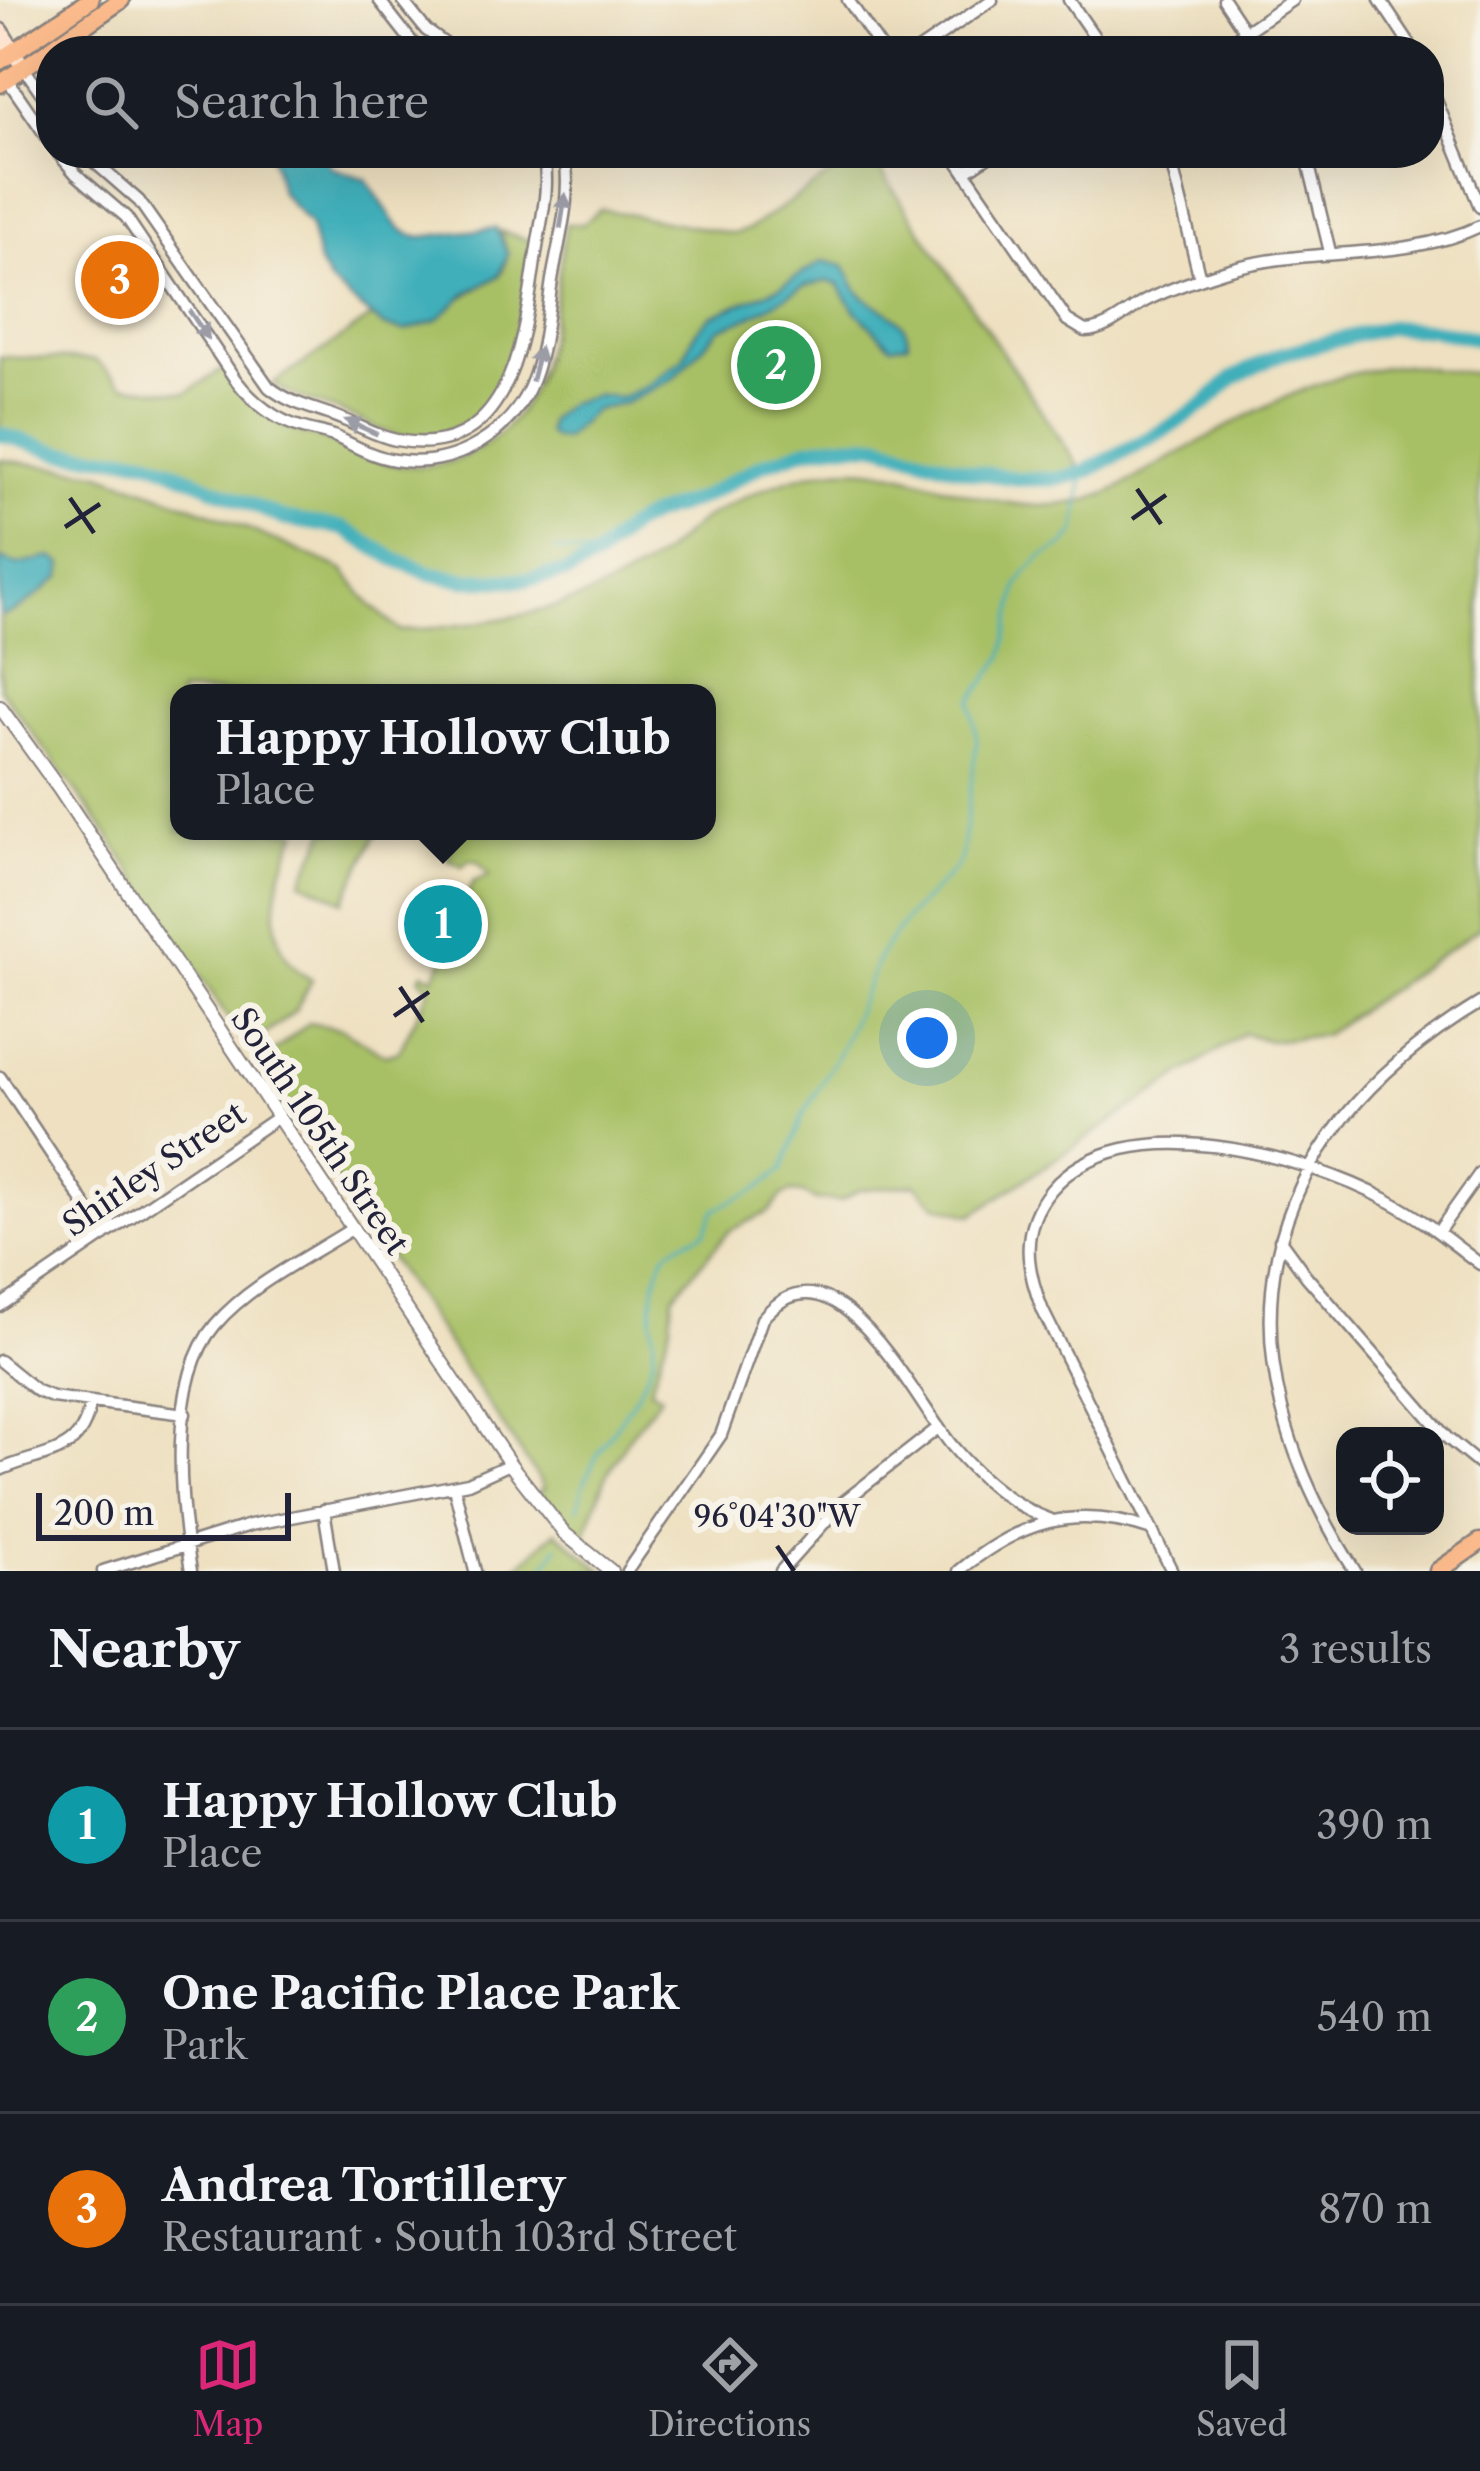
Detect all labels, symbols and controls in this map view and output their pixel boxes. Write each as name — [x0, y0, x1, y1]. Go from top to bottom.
search box — [36, 36, 1444, 168]
icon: search — [78, 69, 144, 135]
text: Search here — [174, 74, 429, 130]
one-way arrow — [555, 192, 573, 230]
pin: 3 — [81, 235, 159, 325]
one-way arrow — [187, 309, 210, 342]
pin: 2 — [737, 320, 815, 410]
one-way arrow — [528, 345, 547, 382]
one-way arrow — [344, 417, 379, 437]
popup — [170, 684, 716, 840]
text: Happy Hollow Club — [215, 710, 671, 766]
text: Place — [215, 766, 315, 814]
pin: 1 — [404, 879, 482, 969]
street label: South 105th Street — [222, 1000, 418, 1262]
your location — [897, 1008, 957, 1068]
street label: Shirley Street — [55, 1093, 253, 1245]
map controls — [1336, 1427, 1444, 1535]
button: locate — [1336, 1427, 1444, 1535]
scale bar — [36, 1487, 291, 1540]
text: 200 m — [54, 1493, 154, 1534]
text: 96°04'30"W — [694, 1498, 861, 1535]
text: Nearby — [48, 1618, 240, 1680]
text: 3 results — [1279, 1625, 1432, 1673]
text: Happy Hollow Club — [162, 1773, 618, 1829]
text: 1 — [78, 1801, 96, 1849]
text: 390 m — [1316, 1801, 1432, 1849]
text: Place — [162, 1829, 262, 1877]
text: One Pacific Place Park — [162, 1965, 679, 2021]
text: 2 — [75, 1993, 99, 2041]
text: 540 m — [1317, 1993, 1432, 2041]
text: Park — [162, 2021, 247, 2069]
text: Andrea Tortillery — [162, 2157, 565, 2213]
text: 3 — [76, 2185, 98, 2233]
text: 870 m — [1318, 2185, 1432, 2233]
text: Restaurant · South 103rd Street — [162, 2213, 737, 2261]
tab: Map — [192, 2332, 263, 2445]
tab: Directions — [648, 2332, 811, 2445]
tab: Saved — [1196, 2332, 1288, 2445]

